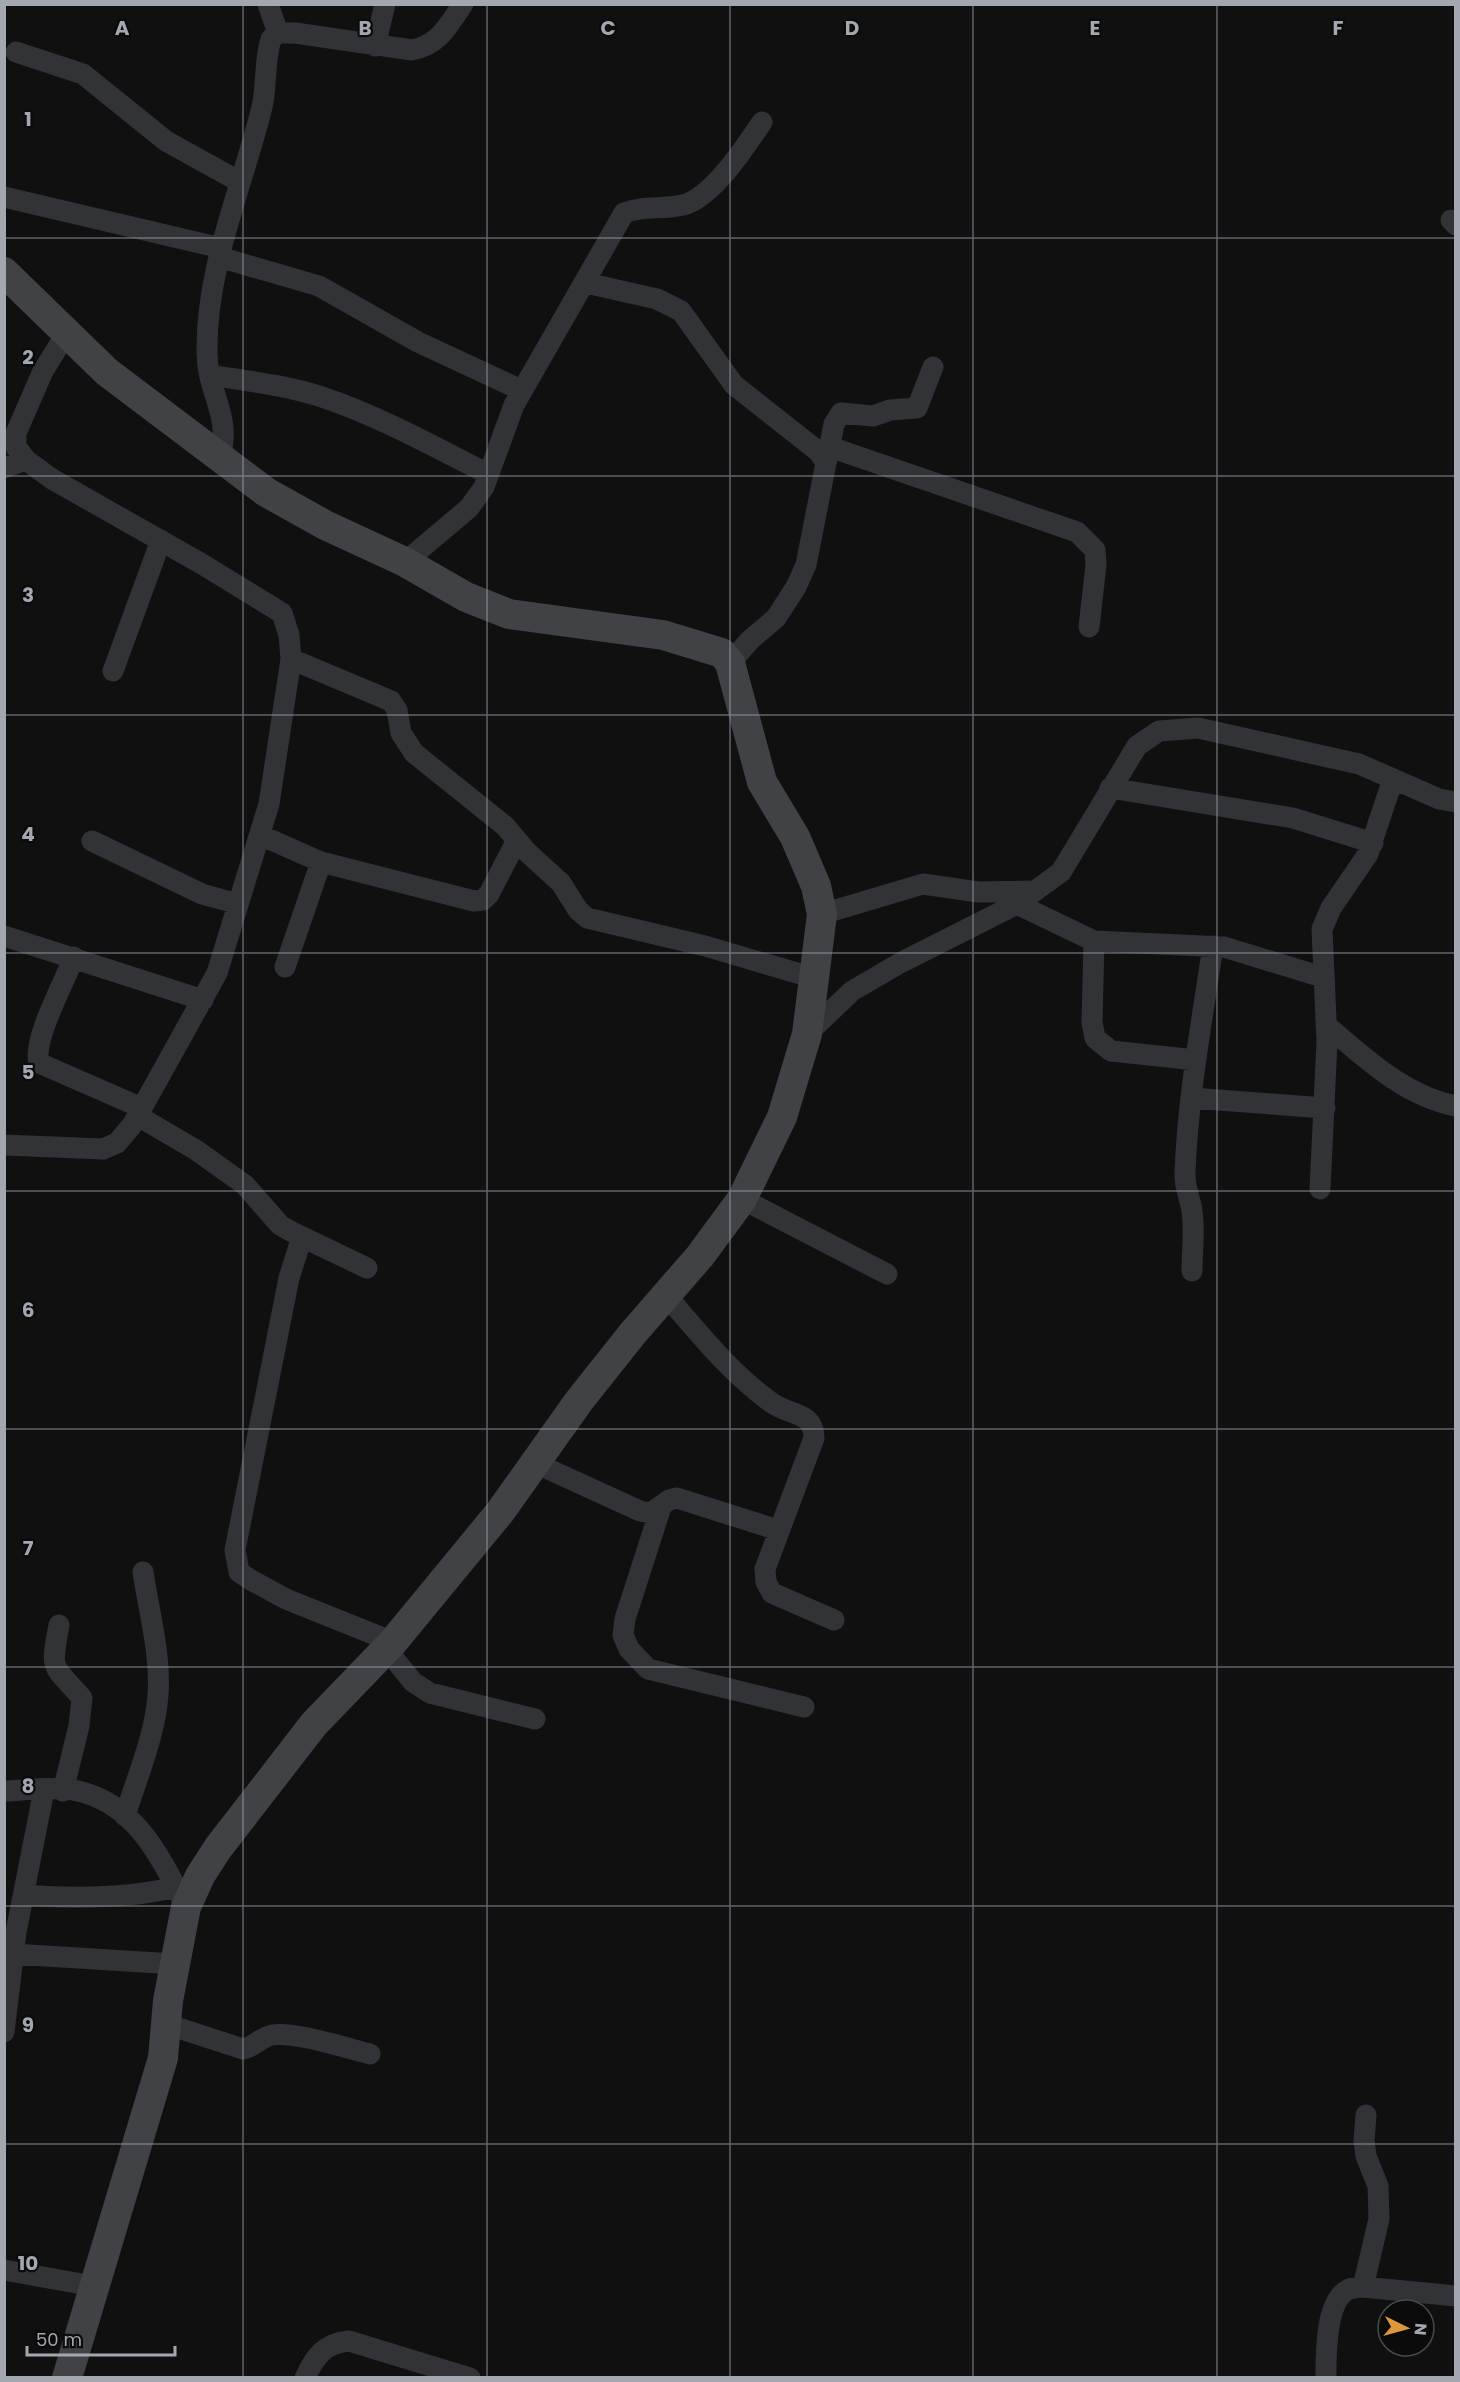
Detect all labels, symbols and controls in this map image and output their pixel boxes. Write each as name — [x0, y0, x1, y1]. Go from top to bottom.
text: A — [115, 14, 130, 42]
text: B — [358, 14, 372, 42]
text: C — [600, 14, 616, 42]
text: D — [845, 14, 859, 42]
text: E — [1090, 14, 1100, 42]
text: F — [1333, 14, 1344, 42]
text: 1 — [24, 105, 32, 133]
text: 2 — [22, 343, 34, 371]
text: 3 — [22, 581, 34, 609]
text: 4 — [21, 820, 35, 848]
text: 5 — [22, 1058, 35, 1086]
text: 6 — [22, 1296, 34, 1324]
text: 7 — [23, 1534, 34, 1562]
text: 8 — [22, 1772, 34, 1800]
text: 9 — [22, 2011, 34, 2039]
text: 10 — [18, 2249, 38, 2277]
north arrow — [1376, 2298, 1436, 2358]
scale bar — [27, 2319, 176, 2357]
text: N — [1408, 2322, 1432, 2336]
text: 50 m — [36, 2327, 82, 2352]

